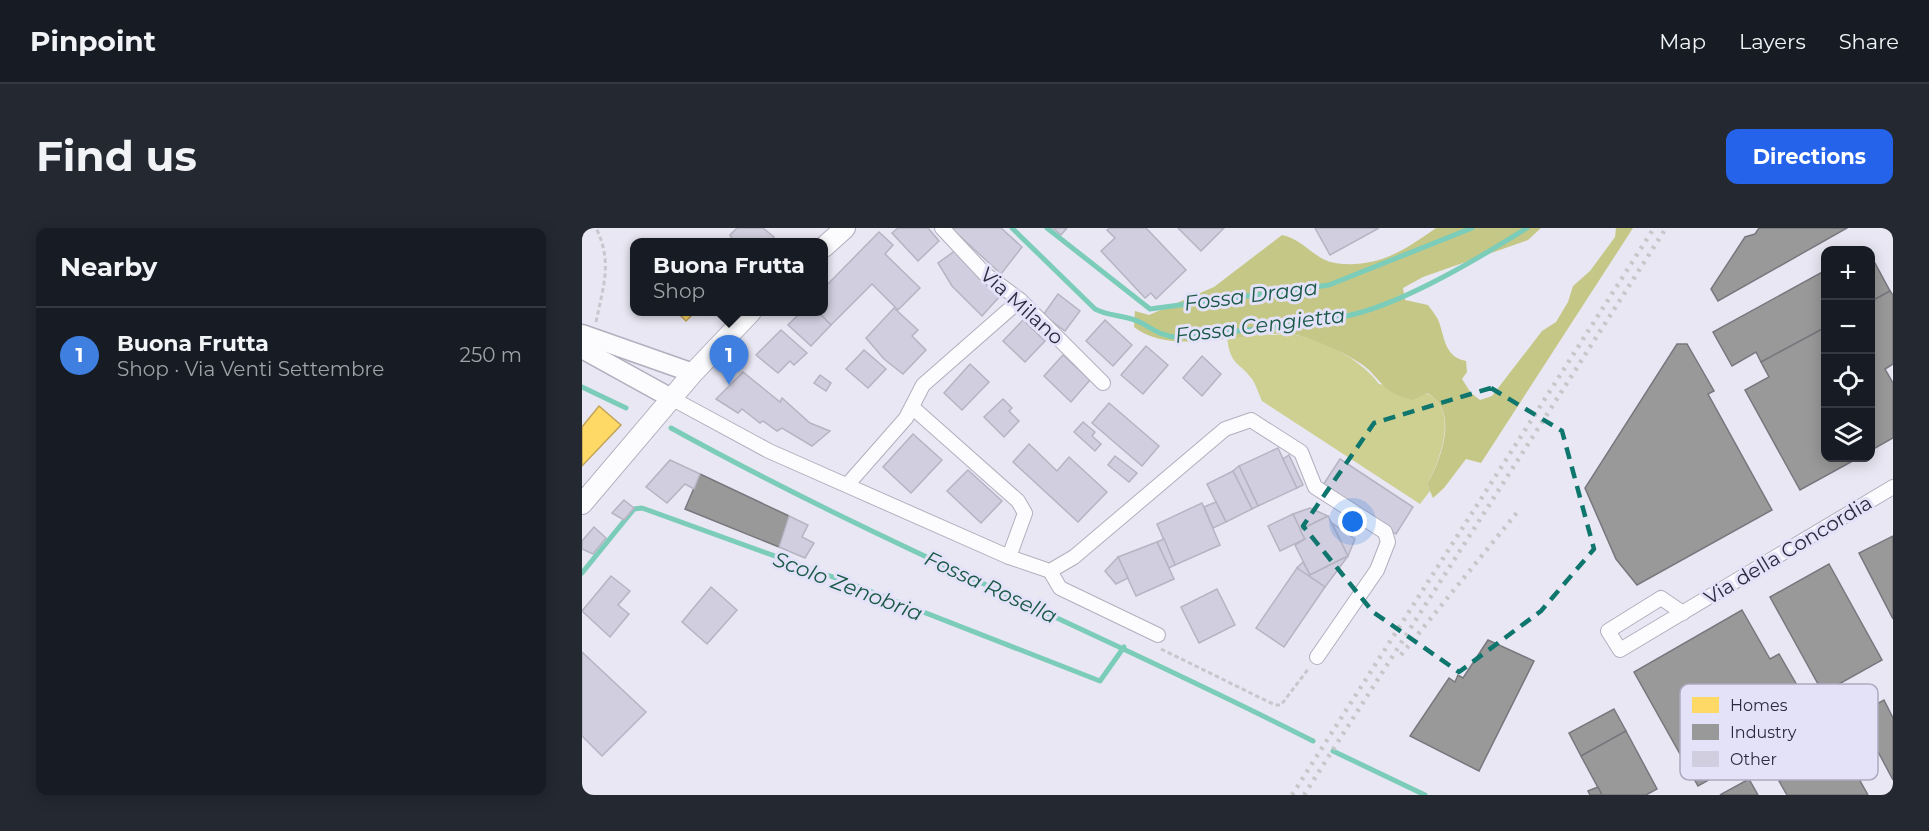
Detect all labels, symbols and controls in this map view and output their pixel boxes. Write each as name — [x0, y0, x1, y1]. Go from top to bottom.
text: Pinpoint — [30, 24, 156, 58]
text: Map — [1659, 29, 1706, 54]
text: Layers — [1739, 29, 1806, 54]
text: Share — [1839, 29, 1899, 54]
button: Directions — [1726, 129, 1893, 184]
text: Find us — [36, 130, 197, 182]
popup — [630, 238, 828, 316]
map controls — [1821, 246, 1875, 462]
button: + — [1821, 246, 1875, 300]
text: Nearby — [60, 251, 157, 283]
text: Buona Frutta — [653, 252, 805, 279]
street label: Via Milano — [975, 262, 1069, 350]
water label: Fossa Draga — [1183, 274, 1319, 316]
text: Shop — [653, 279, 705, 303]
button: − — [1821, 300, 1875, 354]
water label: Fossa Cengietta — [1174, 302, 1346, 348]
text: Buona Frutta — [117, 330, 269, 357]
pin: 1 — [710, 336, 748, 385]
text: 1 — [76, 343, 83, 367]
text: 250 m — [460, 343, 522, 367]
button: locate — [1821, 354, 1875, 408]
text: Shop · Via Venti Settembre — [117, 357, 384, 381]
button: layers — [1821, 408, 1875, 462]
street label: Via della Concordia — [1700, 490, 1876, 610]
your location — [1338, 507, 1367, 536]
water label: Fossa Rosella — [921, 545, 1061, 629]
water label: Scolo Zenobria — [770, 546, 926, 626]
legend — [1680, 684, 1878, 780]
text: Homes — [1730, 696, 1788, 715]
text: Industry — [1730, 723, 1797, 742]
text: Other — [1730, 750, 1777, 769]

